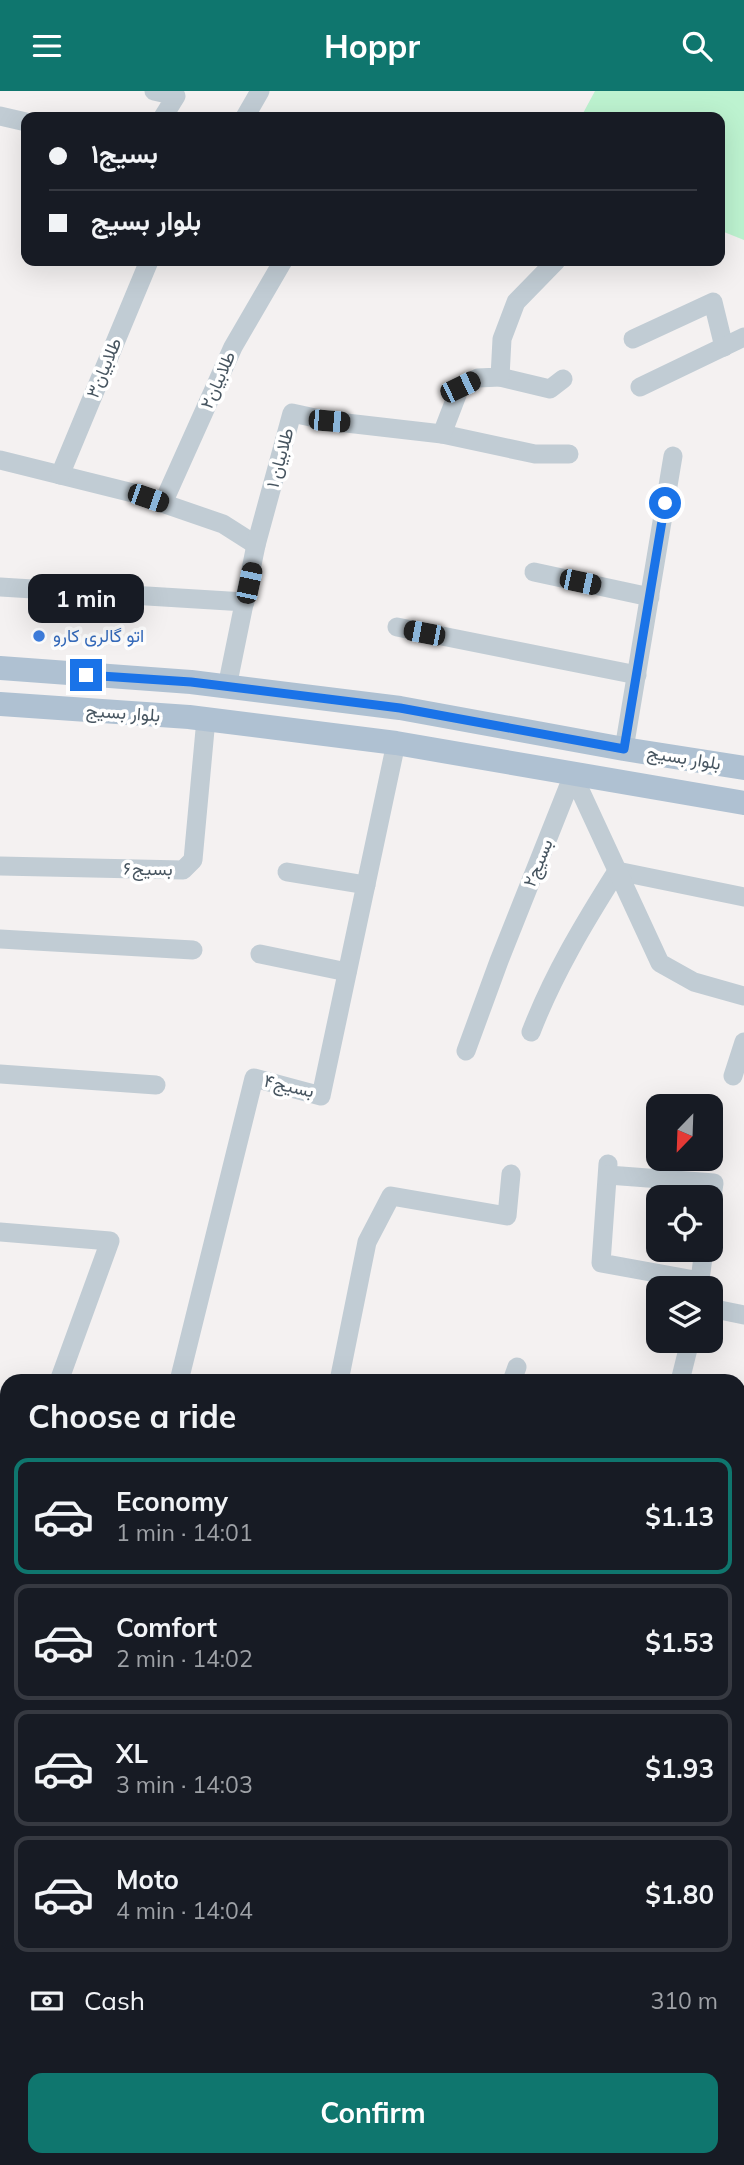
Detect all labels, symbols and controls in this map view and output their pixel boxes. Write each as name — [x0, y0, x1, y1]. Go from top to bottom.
text: Hoppr — [324, 26, 420, 66]
icon: menu — [28, 27, 66, 65]
icon: search — [678, 27, 716, 65]
text: بسیج۱ — [91, 137, 158, 170]
text: بلوار بسیج — [91, 204, 201, 237]
street label: طلابیان۳ — [81, 334, 126, 401]
street label: طلابیان۲ — [195, 347, 240, 412]
car — [437, 368, 484, 406]
car — [308, 409, 351, 433]
street label: طلابیان ۱ — [260, 425, 299, 490]
car — [125, 481, 172, 515]
route start — [649, 487, 681, 519]
car — [235, 560, 264, 606]
car — [558, 567, 603, 597]
callout: 1 min — [28, 573, 144, 623]
text: 1 min — [56, 584, 116, 613]
car — [402, 619, 447, 647]
place label: اتو گالری کارو — [53, 624, 144, 647]
marker: اتو گالری کارو — [31, 628, 47, 644]
route end — [70, 659, 102, 691]
street label: بلوار بسیج — [85, 698, 161, 728]
street label: بلوار بسیج — [645, 740, 723, 776]
street label: بسیج۲ — [518, 835, 558, 891]
street label: بسیج۶ — [123, 857, 173, 881]
street label: بسیج۴ — [262, 1069, 316, 1103]
north arrow — [646, 1094, 723, 1171]
map controls — [646, 1094, 723, 1353]
button: locate — [646, 1185, 723, 1262]
button: layers — [646, 1276, 723, 1353]
text: Choose a ride — [28, 1396, 236, 1436]
icon: car — [32, 1485, 95, 1548]
text: Economy — [116, 1485, 228, 1518]
text: $1.13 — [645, 1500, 714, 1533]
text: 1 min · 14:01 — [116, 1518, 253, 1547]
icon: car — [32, 1611, 95, 1674]
text: Comfort — [116, 1611, 217, 1644]
text: $1.53 — [645, 1626, 714, 1659]
text: 2 min · 14:02 — [116, 1644, 253, 1673]
icon: car — [32, 1737, 95, 1800]
text: XL — [116, 1737, 148, 1770]
text: $1.93 — [645, 1752, 714, 1785]
text: 3 min · 14:03 — [116, 1770, 253, 1799]
icon: car — [32, 1863, 95, 1926]
text: Moto — [116, 1863, 179, 1896]
text: $1.80 — [645, 1878, 714, 1911]
text: 4 min · 14:04 — [116, 1896, 253, 1925]
icon: cash — [28, 1982, 66, 2020]
text: Cash — [84, 1984, 145, 2017]
text: 310 m — [650, 1986, 718, 2015]
button: Confirm — [28, 2073, 718, 2153]

